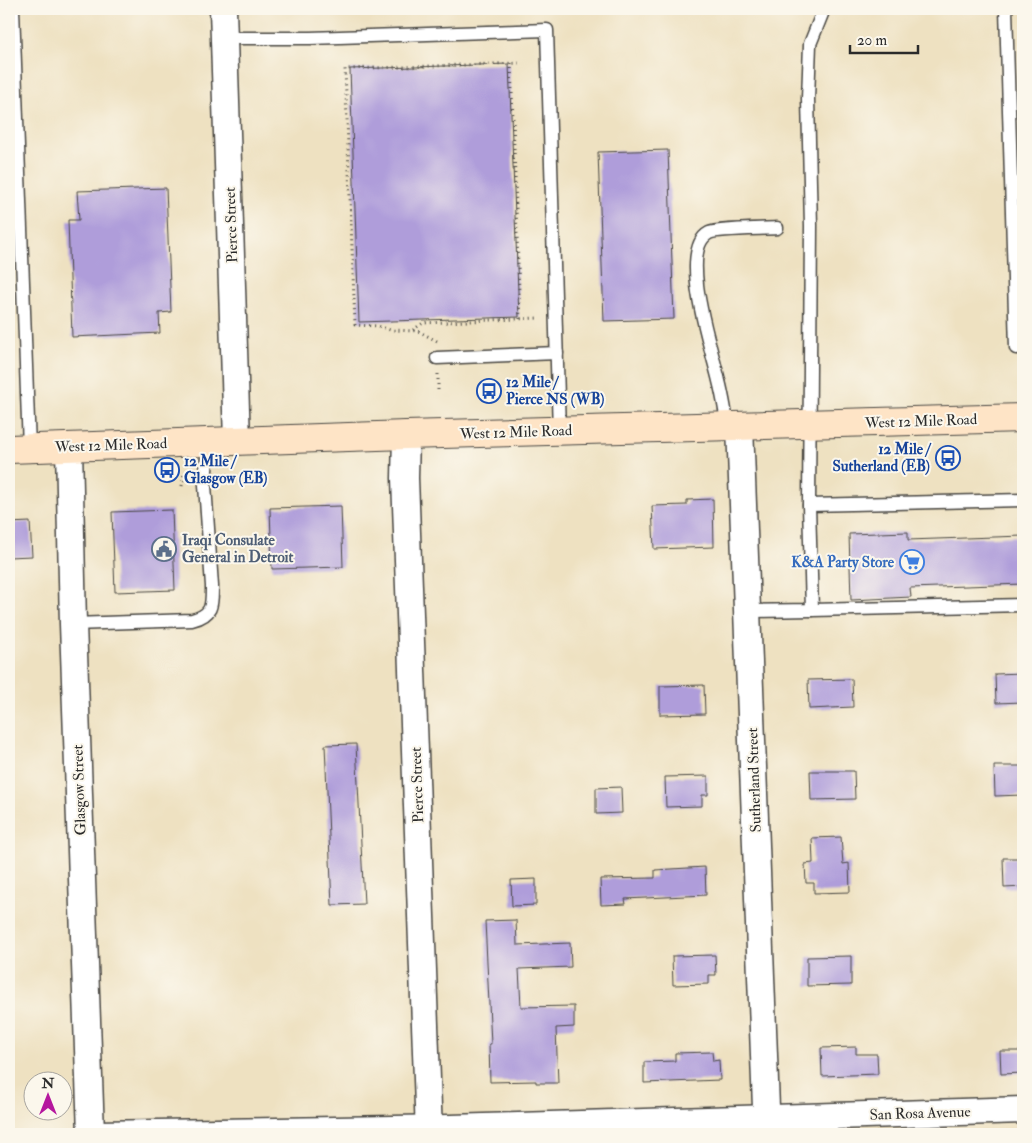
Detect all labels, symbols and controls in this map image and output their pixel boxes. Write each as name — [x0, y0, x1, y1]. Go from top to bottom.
scale bar — [850, 22, 917, 54]
text: 20 m — [857, 31, 887, 50]
street label: Pierce Street — [221, 187, 242, 263]
place label: 12 Mile / Pierce NS (WB) — [506, 373, 605, 409]
bus stop icon: 12 Mile / Pierce NS (WB) — [476, 378, 502, 404]
street label: West 12 Mile Road — [863, 410, 978, 433]
street label: West 12 Mile Road — [458, 421, 573, 444]
street label: West 12 Mile Road — [53, 434, 168, 457]
place label: 12 Mile / Sutherland (EB) — [832, 440, 932, 476]
bus stop icon: 12 Mile / Sutherland (EB) — [935, 445, 961, 471]
place label: 12 Mile / Glasgow (EB) — [184, 452, 268, 489]
bus stop icon: 12 Mile / Glasgow (EB) — [154, 457, 180, 483]
place label: Iraqi Consulate General in Detroit — [182, 531, 293, 567]
public building icon: Iraqi Consulate General in Detroit — [151, 536, 177, 562]
supermarket icon: K&A Party Store — [899, 549, 925, 575]
place label: K&A Party Store — [791, 553, 895, 573]
street label: Sutherland Street — [743, 727, 766, 833]
street label: Glasgow Street — [68, 744, 91, 836]
street label: Pierce Street — [407, 747, 428, 823]
north arrow — [22, 1070, 72, 1120]
text: N — [41, 1075, 55, 1092]
street label: San Rosa Avenue — [869, 1102, 971, 1125]

